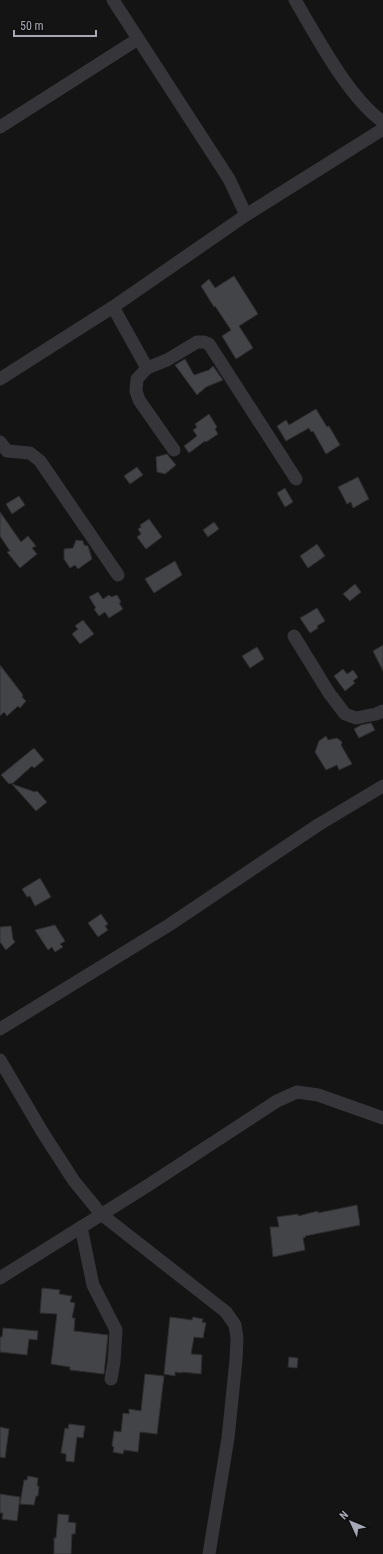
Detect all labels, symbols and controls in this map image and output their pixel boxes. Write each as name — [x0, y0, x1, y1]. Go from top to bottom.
scale bar — [14, 12, 96, 38]
text: 50 m — [20, 19, 44, 33]
north arrow — [331, 1502, 371, 1542]
text: N — [337, 1508, 351, 1522]

